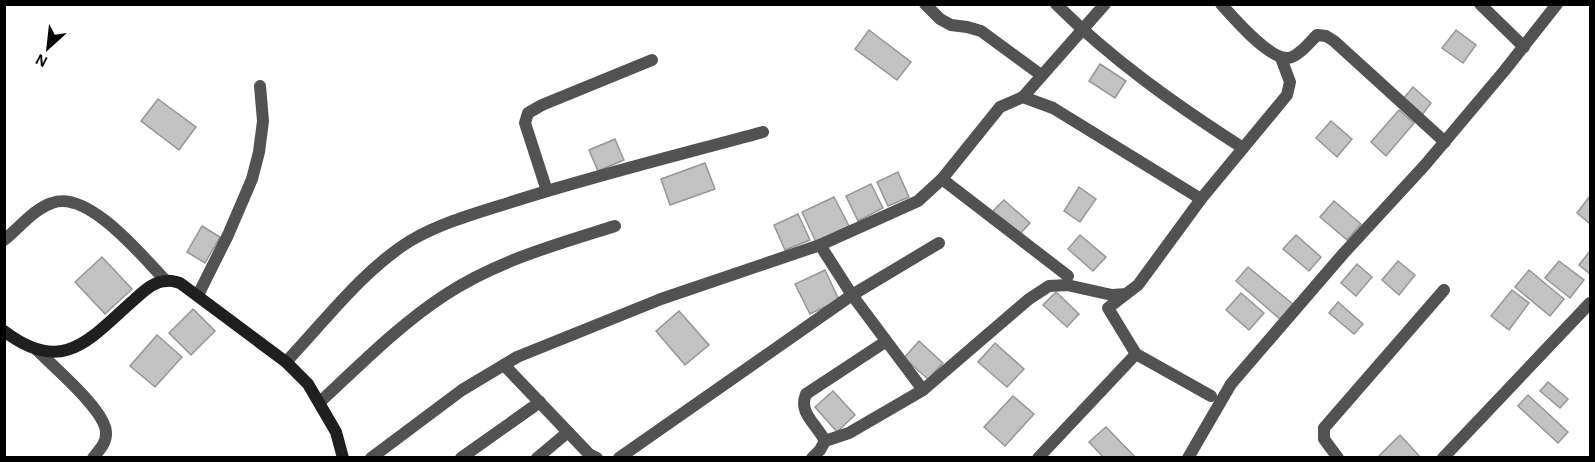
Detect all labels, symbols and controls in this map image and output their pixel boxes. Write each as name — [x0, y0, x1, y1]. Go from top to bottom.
north arrow — [18, 18, 78, 78]
text: N — [33, 51, 50, 70]

